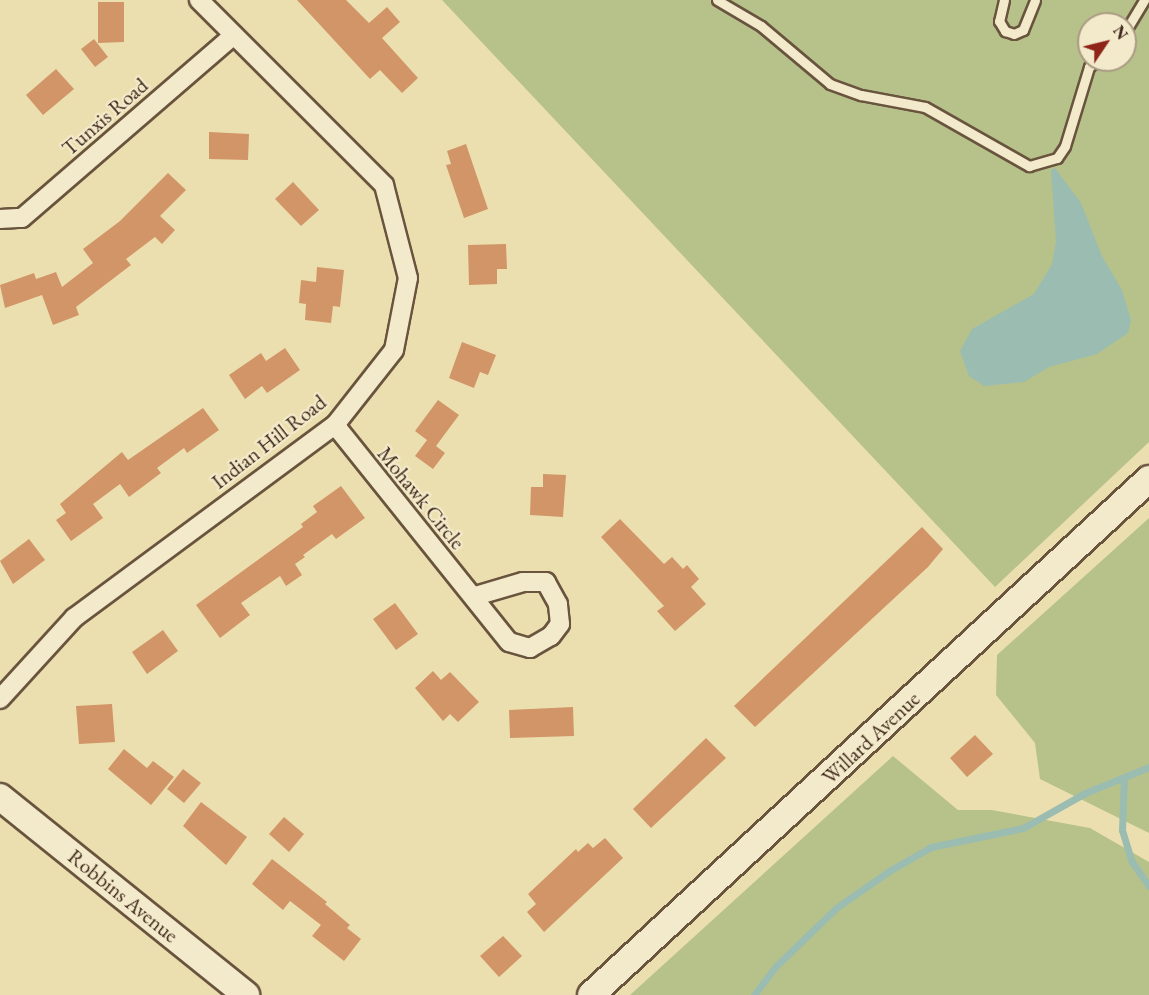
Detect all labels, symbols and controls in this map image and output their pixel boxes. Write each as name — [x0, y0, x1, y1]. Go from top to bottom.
north arrow — [1077, 12, 1137, 72]
text: N — [1108, 21, 1133, 44]
street label: Tunxis Road — [57, 73, 153, 161]
street label: Indian Hill Road — [207, 390, 331, 494]
street label: Mohawk Circle — [372, 442, 470, 554]
street label: Willard Avenue — [817, 686, 925, 790]
street label: Robbins Avenue — [63, 844, 183, 948]

